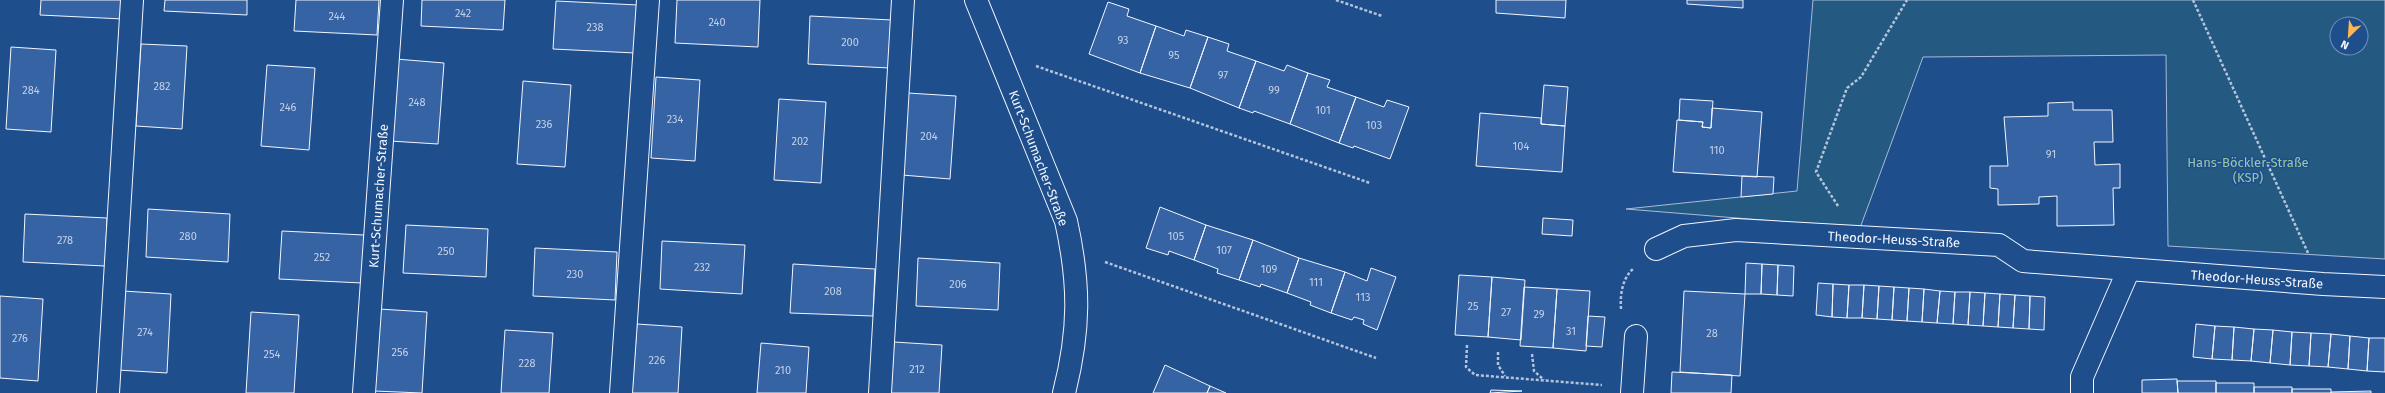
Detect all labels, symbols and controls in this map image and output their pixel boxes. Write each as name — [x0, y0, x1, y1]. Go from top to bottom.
house number: 242 — [455, 7, 471, 20]
house number: 244 — [329, 10, 346, 23]
house number: 240 — [708, 16, 726, 29]
north arrow — [2329, 16, 2369, 56]
house number: 238 — [587, 21, 603, 34]
house number: 93 — [1117, 34, 1129, 47]
house number: 200 — [841, 36, 859, 49]
text: N — [2339, 37, 2351, 52]
house number: 95 — [1168, 49, 1180, 62]
house number: 97 — [1218, 69, 1228, 82]
house number: 282 — [154, 80, 170, 93]
house number: 284 — [22, 84, 40, 97]
house number: 99 — [1268, 84, 1280, 97]
street label: Kurt-Schumacher-Straße — [1006, 88, 1071, 228]
house number: 248 — [408, 96, 426, 109]
house number: 246 — [280, 101, 297, 114]
house number: 101 — [1315, 104, 1331, 117]
house number: 234 — [667, 113, 683, 126]
house number: 236 — [536, 118, 553, 131]
house number: 103 — [1366, 119, 1382, 132]
street label: Kurt-Schumacher-Straße — [366, 124, 391, 268]
house number: 204 — [920, 130, 938, 143]
house number: 202 — [792, 135, 808, 148]
house number: 104 — [1513, 140, 1530, 153]
house number: 110 — [1709, 144, 1725, 157]
house number: 91 — [2046, 148, 2056, 161]
park label: Hans-Böckler-Straße (KSP) — [2187, 155, 2309, 185]
street label: Theodor-Heuss-Straße — [1827, 229, 1961, 250]
house number: 280 — [179, 230, 197, 243]
house number: 105 — [1168, 230, 1185, 243]
house number: 278 — [57, 234, 73, 247]
house number: 107 — [1216, 244, 1232, 257]
house number: 250 — [437, 245, 455, 258]
house number: 252 — [314, 251, 330, 264]
house number: 232 — [694, 261, 710, 274]
house number: 109 — [1261, 263, 1278, 276]
street label: Theodor-Heuss-Straße — [2190, 267, 2324, 292]
house number: 230 — [566, 268, 584, 281]
house number: 111 — [1309, 276, 1323, 289]
house number: 206 — [949, 278, 967, 291]
house number: 208 — [824, 285, 842, 298]
house number: 113 — [1356, 291, 1370, 304]
house number: 25 — [1468, 300, 1479, 313]
house number: 27 — [1501, 306, 1511, 319]
house number: 29 — [1533, 308, 1545, 321]
house number: 31 — [1566, 325, 1576, 338]
house number: 274 — [137, 326, 153, 339]
house number: 28 — [1706, 327, 1718, 340]
house number: 276 — [12, 332, 28, 345]
house number: 256 — [392, 346, 409, 359]
house number: 254 — [264, 348, 281, 361]
house number: 226 — [649, 354, 666, 367]
house number: 228 — [519, 357, 535, 370]
house number: 212 — [909, 363, 925, 376]
house number: 210 — [775, 364, 791, 377]

